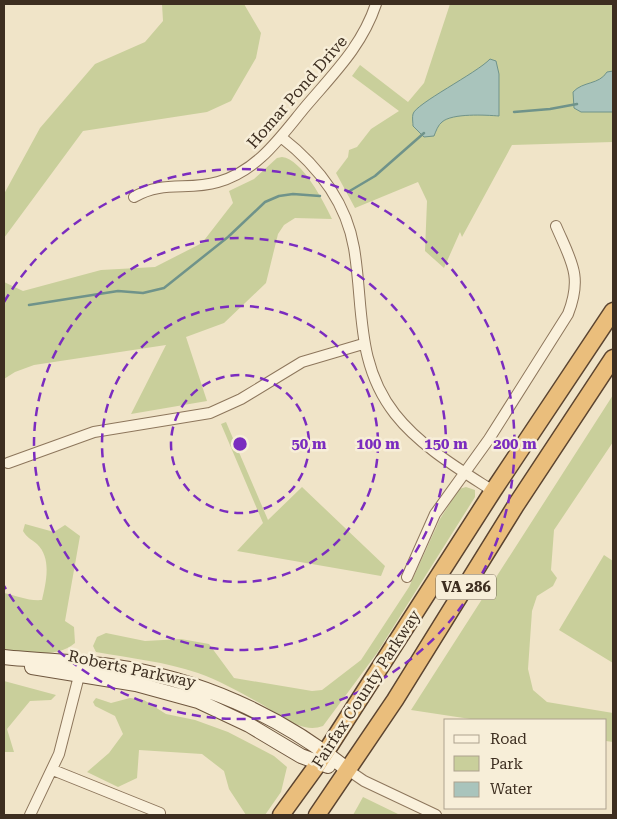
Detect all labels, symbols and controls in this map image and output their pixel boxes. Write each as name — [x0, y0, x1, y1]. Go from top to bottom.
street label: Homar Pond Drive — [243, 32, 351, 152]
centre of rings — [231, 435, 249, 453]
text: 50 m — [291, 435, 327, 453]
text: 100 m — [356, 435, 400, 453]
text: 150 m — [424, 435, 468, 453]
text: 200 m — [493, 435, 537, 453]
road number: VA 286 — [436, 574, 496, 600]
street label: Fairfax County Parkway — [308, 606, 424, 772]
street label: Roberts Parkway — [66, 646, 198, 692]
legend — [444, 719, 607, 809]
text: Road — [490, 730, 527, 748]
text: Park — [490, 755, 524, 773]
text: Water — [490, 780, 532, 798]

